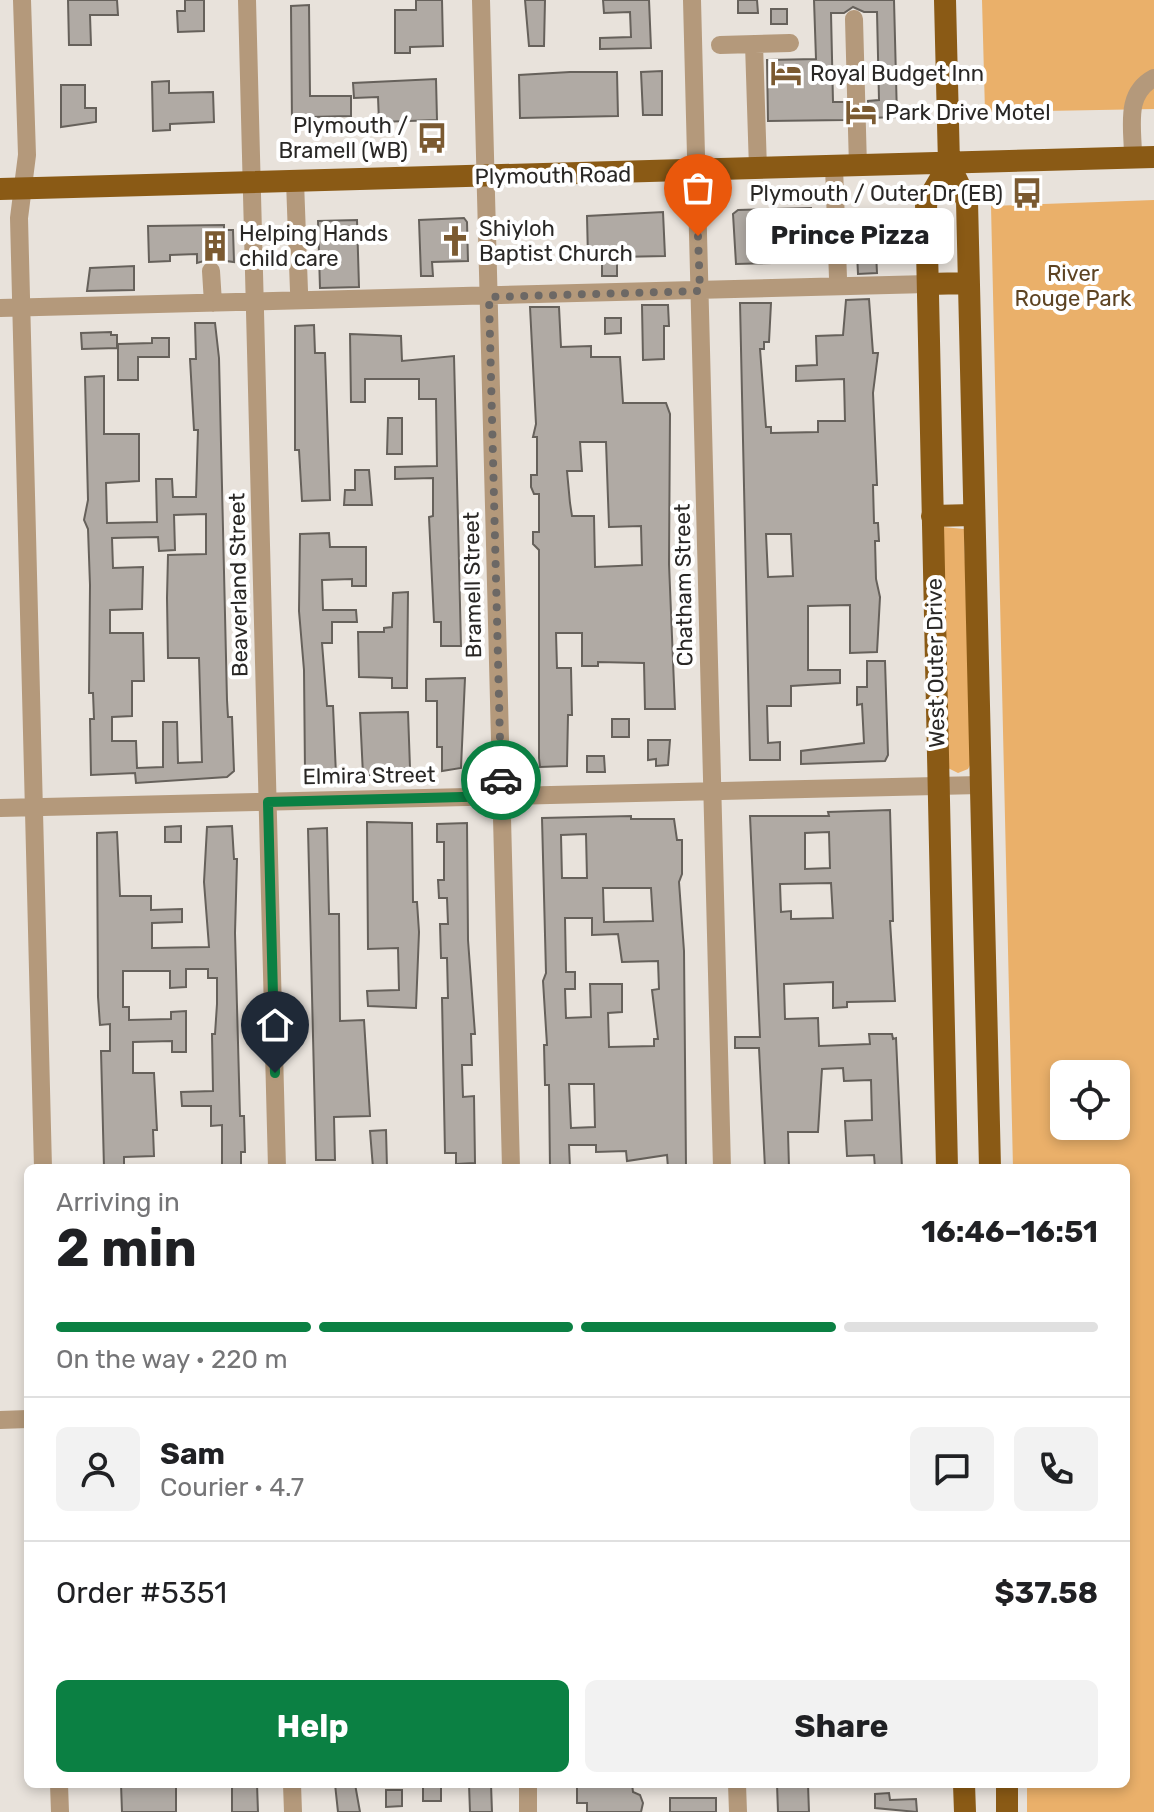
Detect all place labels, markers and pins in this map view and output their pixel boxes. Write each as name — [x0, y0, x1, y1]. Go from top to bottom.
hotel icon: Royal Budget Inn — [769, 56, 803, 90]
place label: Royal Budget Inn — [810, 60, 984, 87]
hotel icon: Park Drive Motel — [844, 95, 878, 129]
place label: Park Drive Motel — [885, 99, 1051, 126]
place label: Plymouth / Bramell (WB) — [278, 112, 408, 164]
bus stop icon: Plymouth / Bramell (WB) — [415, 121, 449, 155]
pin — [664, 154, 732, 236]
bus stop icon: Plymouth / Outer Dr (EB) — [1010, 176, 1044, 210]
place label: Plymouth / Outer Dr (EB) — [750, 180, 1003, 207]
callout: Prince Pizza — [746, 208, 954, 264]
place label: Shiyloh Baptist Church — [479, 215, 633, 267]
place label: Helping Hands child care — [239, 220, 388, 272]
church icon: Shiyloh Baptist Church — [438, 224, 472, 258]
building icon: Helping Hands child care — [198, 229, 232, 263]
pin — [241, 991, 309, 1073]

